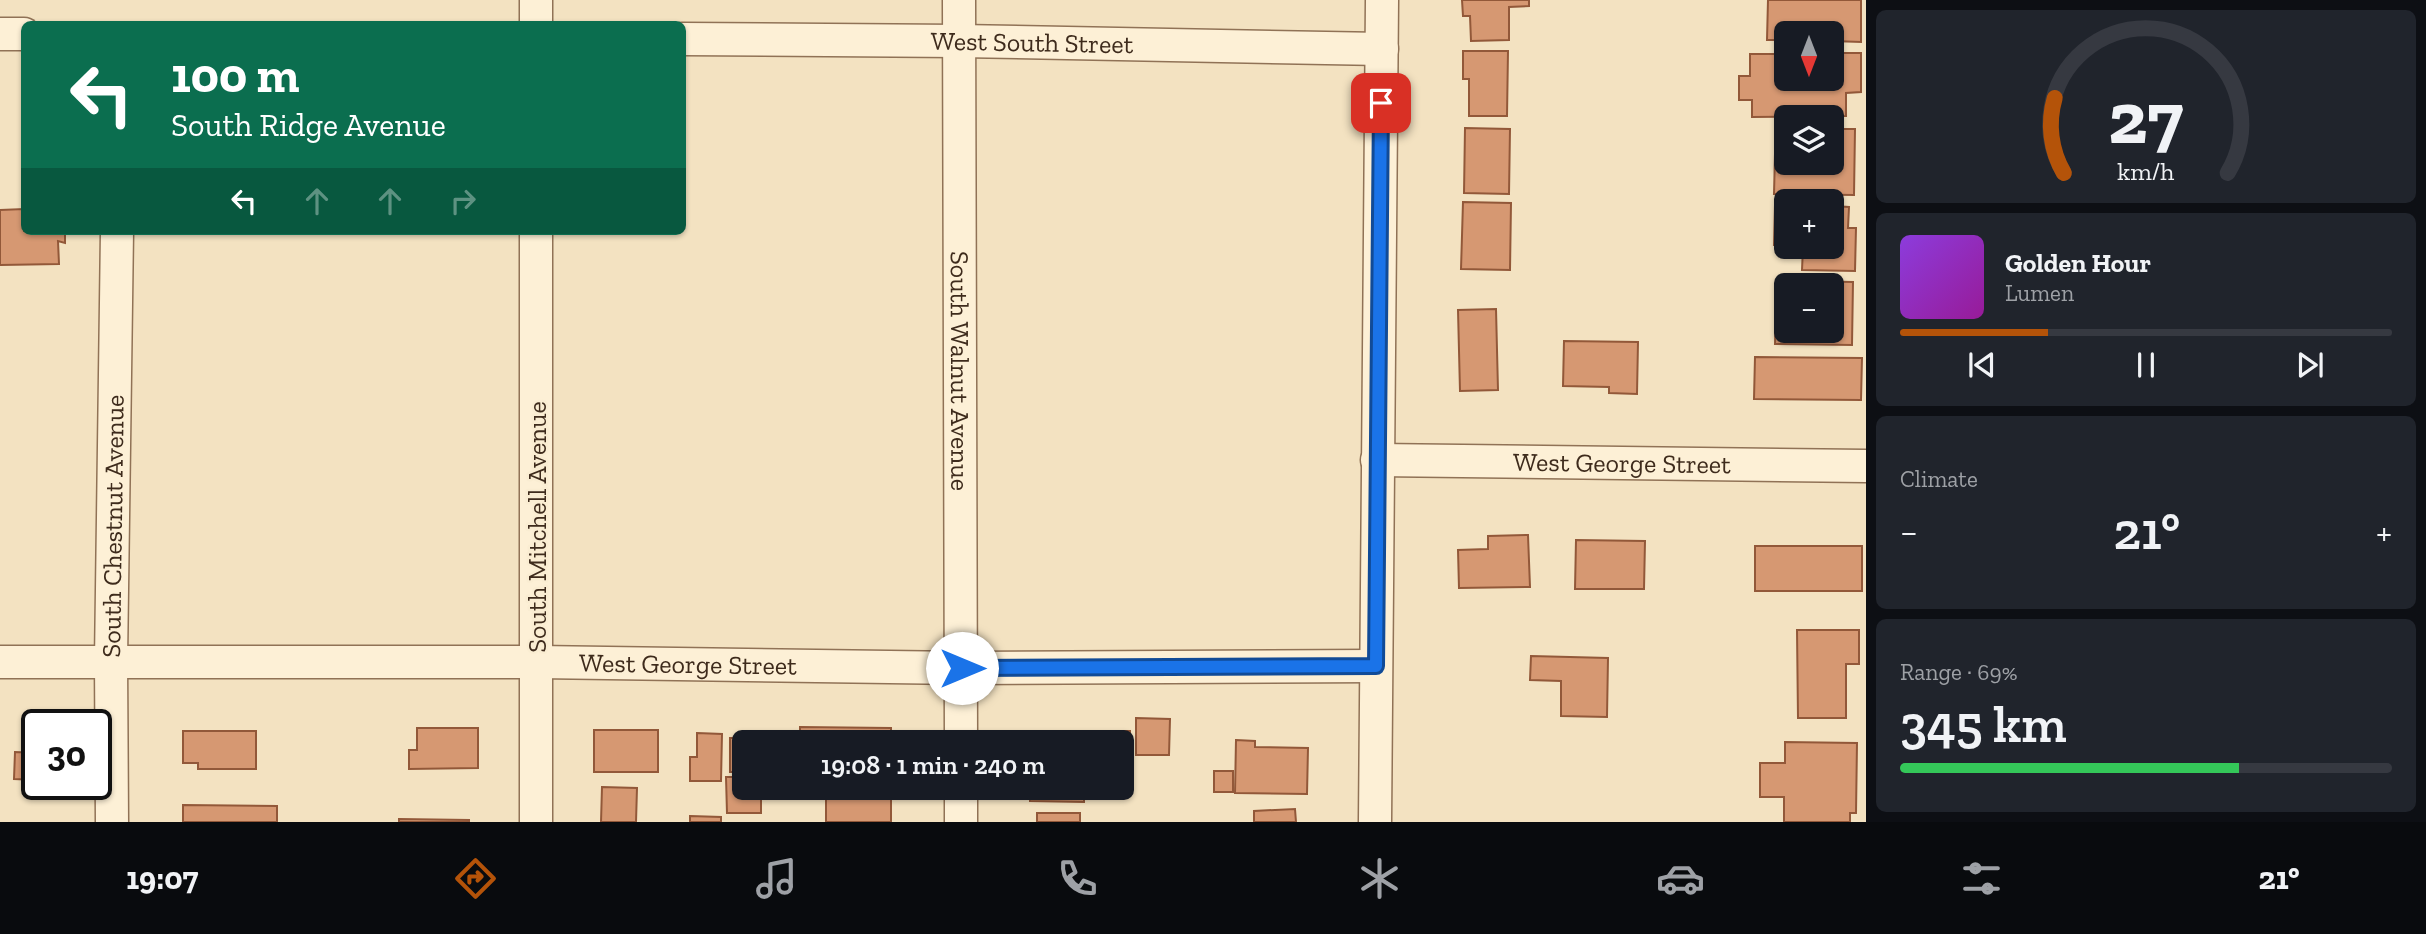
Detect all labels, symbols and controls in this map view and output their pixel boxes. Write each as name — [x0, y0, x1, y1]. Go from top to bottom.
north arrow — [1774, 21, 1844, 91]
map controls — [1774, 21, 1844, 343]
street label: West South Street — [931, 25, 1134, 60]
text: 100 m — [171, 46, 299, 105]
icon: left — [56, 49, 147, 140]
pin — [1351, 73, 1411, 133]
text: 27 — [2108, 74, 2184, 162]
icon: arrive — [1362, 84, 1400, 122]
button: layers — [1774, 105, 1844, 175]
text: South Ridge Avenue — [171, 106, 446, 144]
text: km/h — [2117, 155, 2175, 185]
icon: left — [225, 182, 263, 220]
icon: ahead — [298, 182, 336, 220]
icon: ahead — [371, 182, 409, 220]
icon: right — [444, 182, 482, 220]
button: + — [1774, 189, 1844, 259]
text: Golden Hour — [2005, 247, 2151, 279]
street label: South Walnut Avenue — [944, 251, 976, 491]
button: − — [1774, 273, 1844, 343]
text: Lumen — [2005, 279, 2074, 307]
icon: previous — [1963, 346, 2001, 384]
icon: pause — [2127, 346, 2165, 384]
icon: next — [2291, 346, 2329, 384]
street label: South Chestnut Avenue — [95, 394, 131, 658]
street label: South Mitchell Avenue — [521, 401, 553, 653]
street label: West George Street — [1513, 446, 1731, 480]
text: Climate — [1900, 465, 1978, 493]
text: 21° — [2114, 500, 2180, 562]
text: − — [1900, 509, 1918, 555]
text: + — [2376, 509, 2392, 555]
position arrow — [925, 631, 999, 705]
street label: West George Street — [579, 647, 797, 682]
text: Range · 69% — [1900, 658, 2018, 686]
text: 345 km — [1900, 693, 2067, 755]
speed limit sign: 30 — [21, 709, 112, 800]
text: 19:08 · 1 min · 240 m — [821, 749, 1045, 781]
icon: directions — [451, 854, 500, 903]
icon: music — [752, 854, 801, 903]
icon: phone — [1053, 854, 1102, 903]
icon: climate — [1355, 854, 1404, 903]
icon: car — [1656, 854, 1705, 903]
icon: filters — [1957, 854, 2006, 903]
text: 19:07 — [126, 859, 198, 897]
text: 21° — [2259, 859, 2300, 897]

